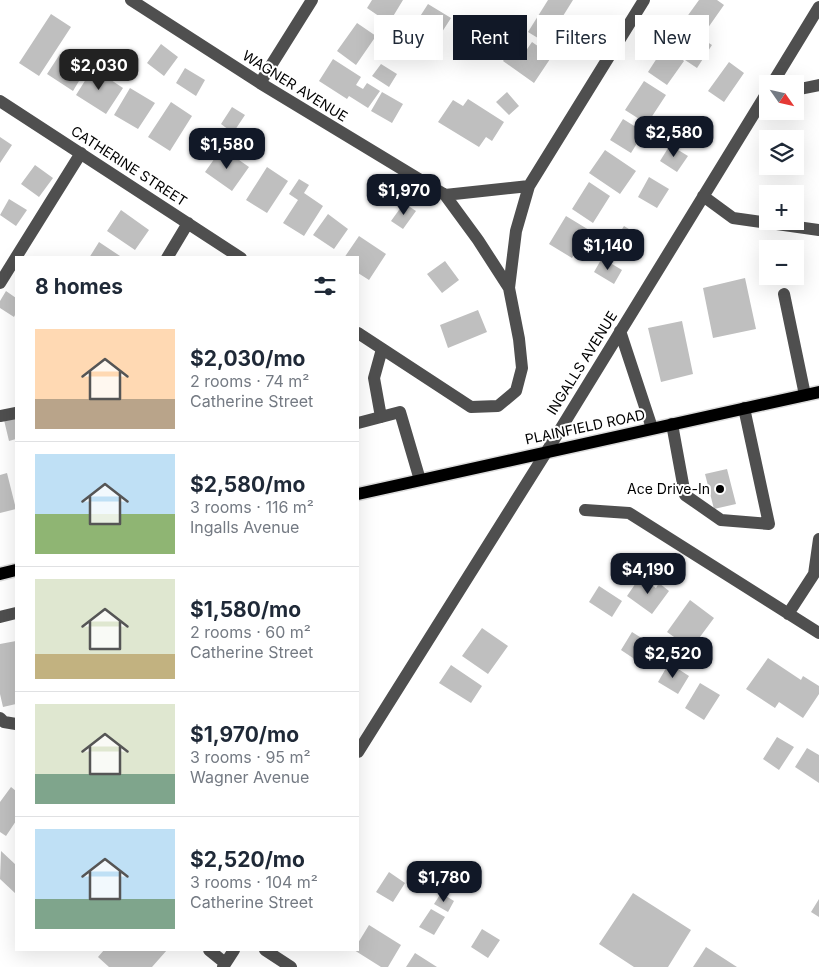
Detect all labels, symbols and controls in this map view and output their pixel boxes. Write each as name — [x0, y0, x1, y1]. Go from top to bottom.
chip: Buy — [374, 15, 443, 60]
chip: Rent — [453, 15, 527, 60]
chip: Filters — [537, 15, 625, 60]
chip: New — [635, 15, 709, 60]
street label: WAGNER AVENUE — [240, 46, 351, 125]
pin: $2,030 — [58, 48, 140, 91]
text: $2,030 — [70, 55, 128, 75]
north arrow — [759, 75, 804, 120]
map controls — [759, 75, 804, 285]
pin: $2,580 — [633, 116, 715, 158]
street label: CATHERINE STREET — [68, 122, 190, 209]
text: $2,580 — [645, 122, 703, 142]
pin: $1,580 — [186, 128, 268, 170]
button: layers — [759, 130, 804, 175]
text: $1,580 — [200, 134, 254, 154]
pin: $1,970 — [363, 174, 445, 216]
text: $1,970 — [378, 180, 430, 200]
button: + — [759, 185, 804, 230]
pin: $1,140 — [567, 228, 649, 271]
text: $1,140 — [583, 235, 633, 255]
button: − — [759, 240, 804, 285]
icon: filters — [311, 272, 339, 300]
text: 8 homes — [35, 274, 123, 299]
street label: INGALLS AVENUE — [543, 308, 620, 418]
text: $2,030/mo — [190, 346, 305, 371]
icon: home — [75, 349, 135, 409]
text: 2 rooms · 74 m² — [190, 371, 309, 391]
text: Catherine Street — [190, 391, 313, 411]
street label: PLAINFIELD ROAD — [523, 405, 646, 448]
text: $2,580/mo — [190, 472, 305, 497]
icon: home — [75, 474, 135, 534]
place label: Ace Drive-In — [627, 480, 710, 497]
marker: Ace Drive-In — [714, 483, 726, 495]
text: 3 rooms · 116 m² — [190, 497, 314, 517]
text: Ingalls Avenue — [190, 517, 299, 537]
pin: $4,190 — [607, 552, 689, 595]
text: $4,190 — [622, 559, 674, 579]
text: $1,580/mo — [190, 597, 301, 622]
icon: home — [75, 599, 135, 659]
text: 2 rooms · 60 m² — [190, 622, 311, 642]
pin: $2,520 — [632, 636, 714, 679]
text: Catherine Street — [190, 642, 313, 662]
text: $2,520 — [645, 643, 701, 663]
text: $1,970/mo — [190, 722, 299, 747]
icon: home — [75, 724, 135, 784]
text: 3 rooms · 95 m² — [190, 747, 311, 767]
text: Wagner Avenue — [190, 767, 309, 787]
text: $2,520/mo — [190, 847, 305, 872]
icon: home — [75, 849, 135, 909]
pin: $1,780 — [403, 860, 485, 903]
text: $1,780 — [418, 867, 470, 887]
text: 3 rooms · 104 m² — [190, 872, 318, 892]
text: Catherine Street — [190, 892, 313, 912]

